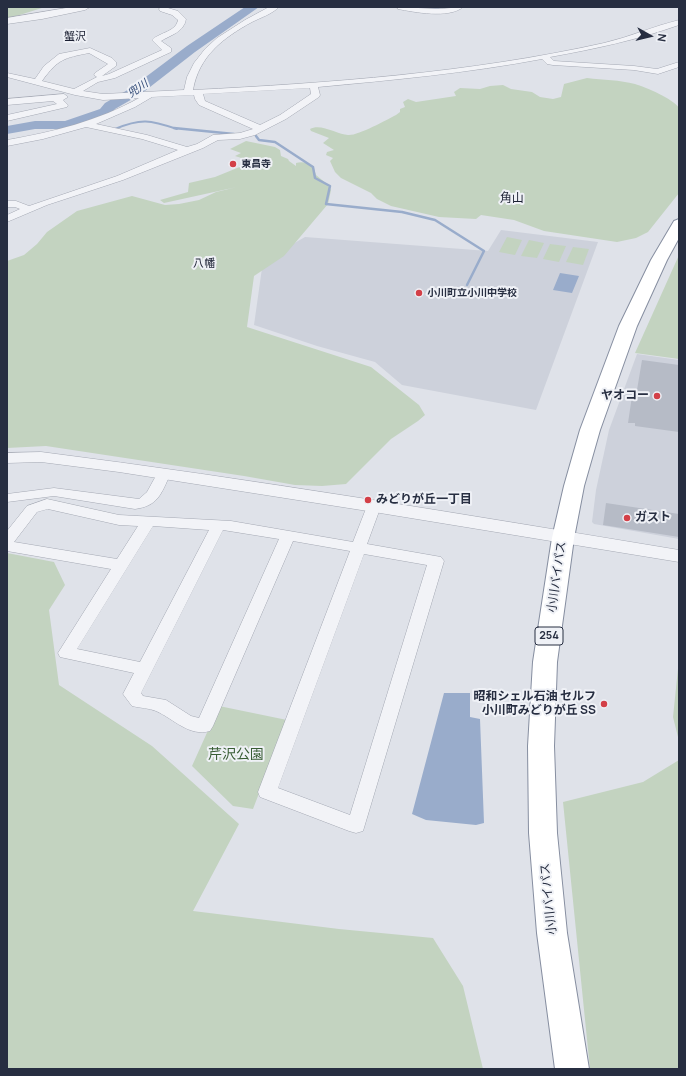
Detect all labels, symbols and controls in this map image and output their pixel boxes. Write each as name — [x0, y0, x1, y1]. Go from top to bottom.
north arrow — [630, 16, 670, 56]
district label: 蟹沢 — [64, 30, 86, 44]
text: N — [654, 33, 670, 43]
water label: 兜川 — [125, 77, 151, 101]
place label: 東昌寺 — [241, 158, 271, 170]
marker: 東昌寺 — [228, 159, 238, 169]
district label: 角山 — [500, 192, 524, 206]
district label: 八幡 — [193, 257, 215, 271]
place label: 小川町立小川中学校 — [427, 287, 517, 299]
marker: 小川町立小川中学校 — [414, 288, 424, 298]
place label: ヤオコー — [601, 389, 649, 403]
marker: ヤオコー — [652, 391, 662, 401]
place label: みどりが丘一丁目 — [376, 493, 472, 507]
marker: みどりが丘一丁目 — [363, 495, 373, 505]
place label: ガスト — [635, 511, 671, 525]
marker: ガスト — [622, 513, 632, 523]
street label: 小川バイパス — [545, 540, 569, 614]
road number: 254 — [535, 627, 563, 645]
place label: 昭和シェル石油 セルフ 小川町みどりが丘 SS — [474, 690, 596, 718]
marker: 昭和シェル石油 セルフ 小川町みどりが丘 SS — [599, 699, 609, 709]
park label: 芹沢公園 — [208, 747, 264, 763]
street label: 小川バイパス — [538, 862, 560, 936]

